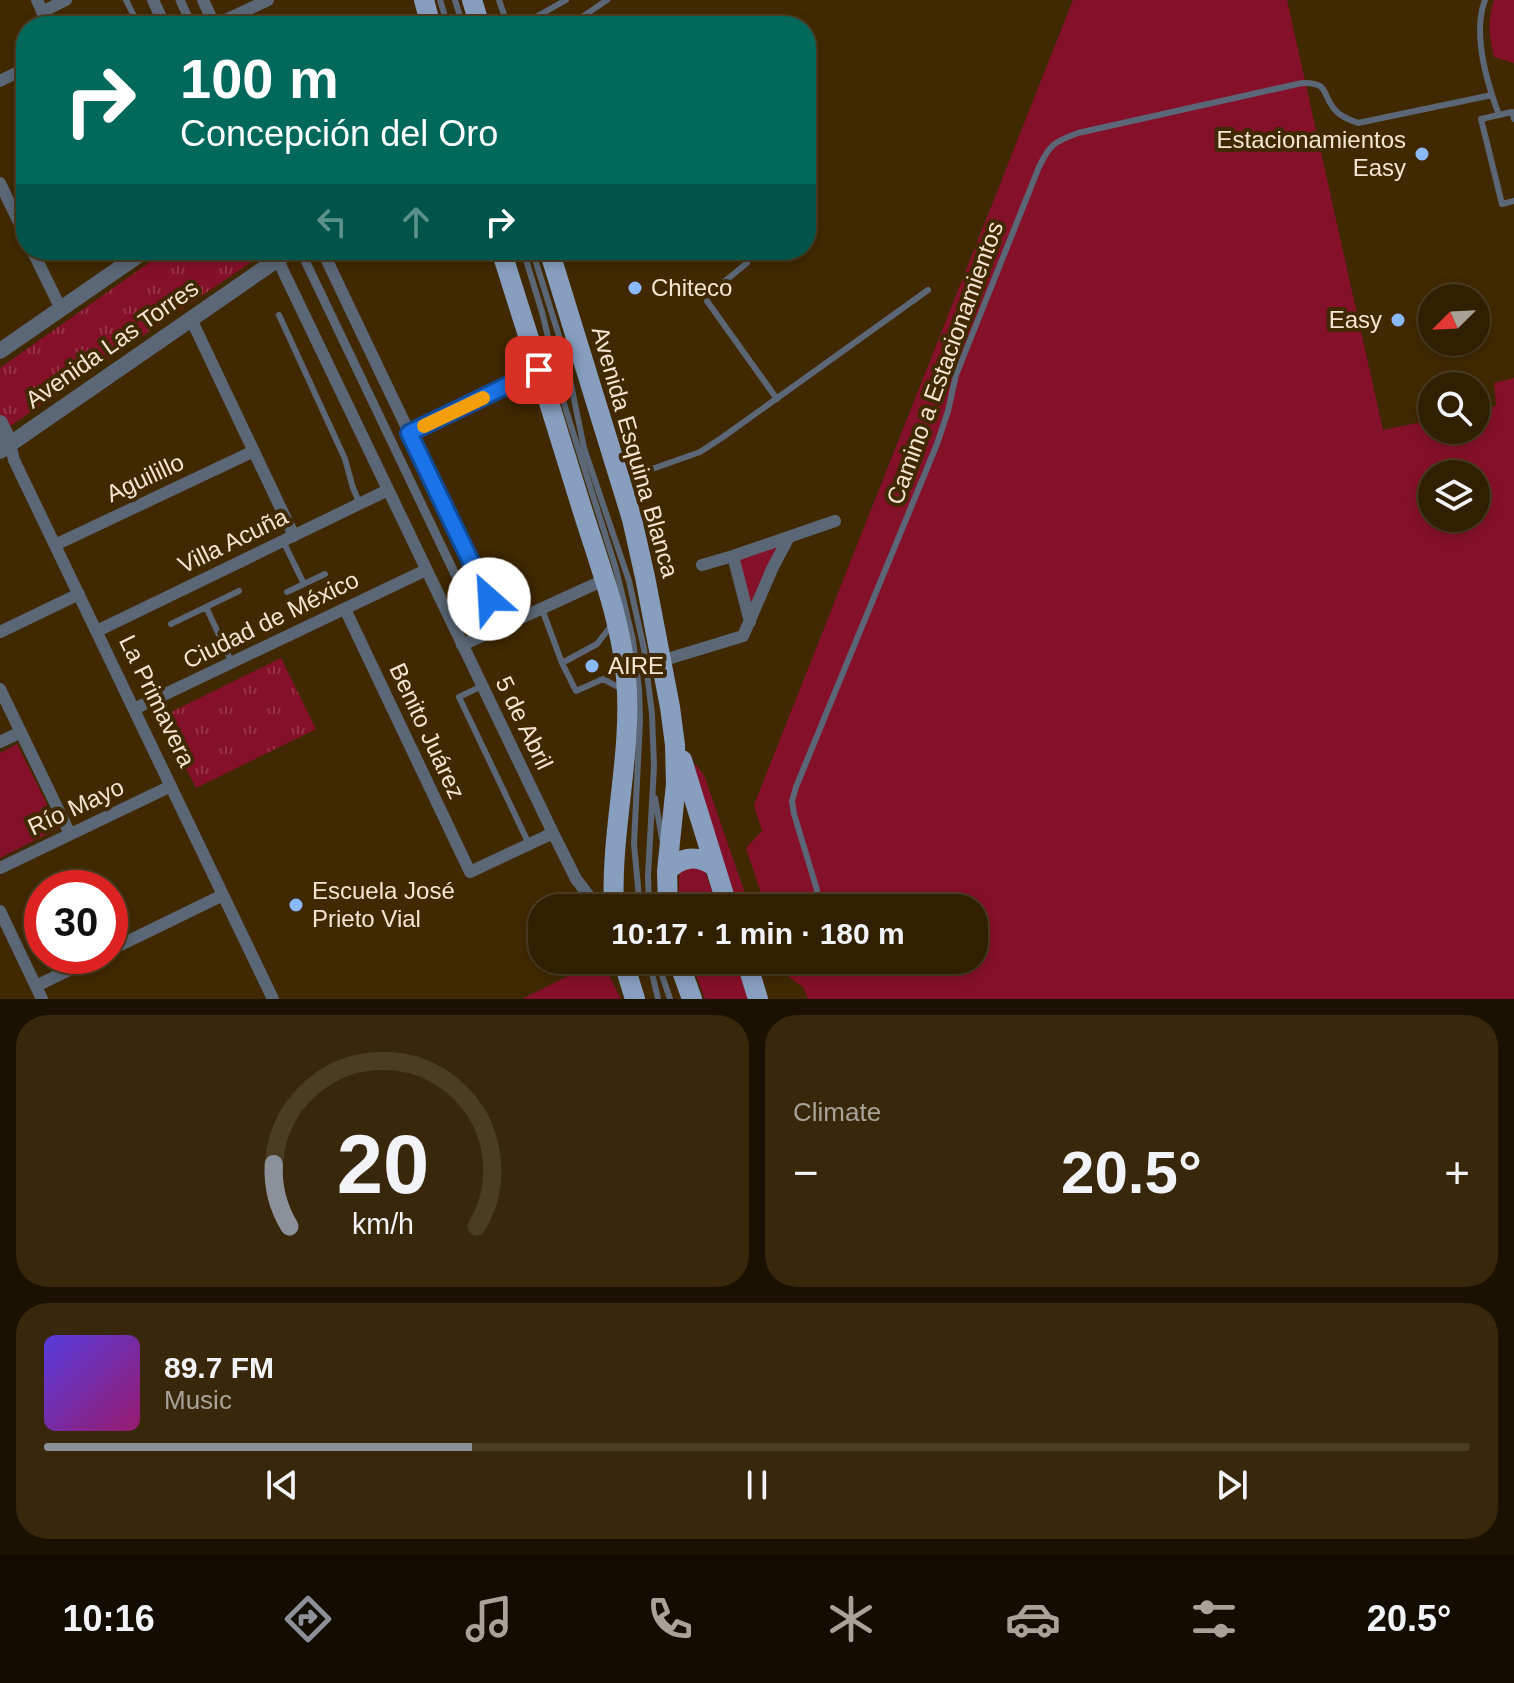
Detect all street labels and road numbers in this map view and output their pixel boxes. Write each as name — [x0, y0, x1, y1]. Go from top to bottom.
street label: Camino a Estacionamientos — [881, 218, 1008, 508]
street label: Avenida Las Torres — [20, 274, 203, 413]
street label: Avenida Esquina Blanca — [587, 323, 684, 581]
street label: Aguilillo — [102, 448, 188, 507]
street label: Villa Acuña — [174, 502, 292, 579]
street label: Ciudad de México — [179, 565, 363, 674]
street label: La Primavera — [114, 631, 201, 771]
street label: Benito Juárez — [384, 659, 471, 803]
street label: 5 de Abril — [490, 672, 559, 774]
street label: Río Mayo — [24, 773, 128, 840]

